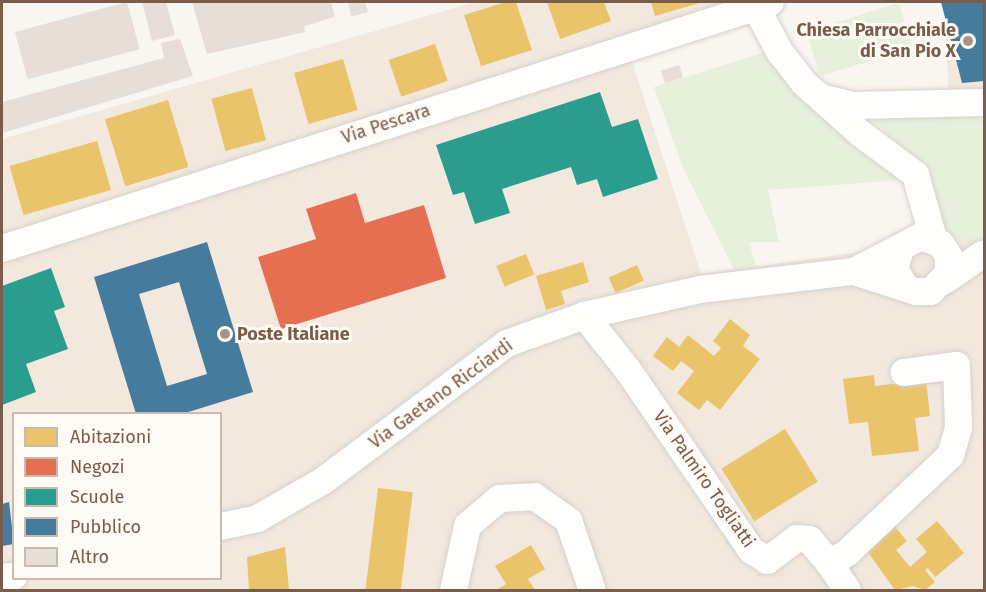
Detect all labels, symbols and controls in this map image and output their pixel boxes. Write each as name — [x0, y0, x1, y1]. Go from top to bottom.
place label: Chiesa Parrocchiale di San Pio X — [796, 20, 956, 63]
marker: Chiesa Parrocchiale di San Pio X — [961, 34, 975, 48]
street label: Via Pescara — [339, 99, 433, 149]
place label: Poste Italiane — [237, 323, 350, 345]
marker: Poste Italiane — [218, 327, 232, 341]
street label: Via Gaetano Ricciardi — [365, 335, 517, 453]
street label: Via Palmiro Togliatti — [649, 406, 759, 552]
legend — [12, 412, 222, 580]
text: Abitazioni — [70, 426, 151, 448]
text: Negozi — [70, 456, 125, 478]
text: Scuole — [70, 486, 124, 508]
text: Pubblico — [70, 516, 141, 538]
text: Altro — [70, 546, 109, 568]

